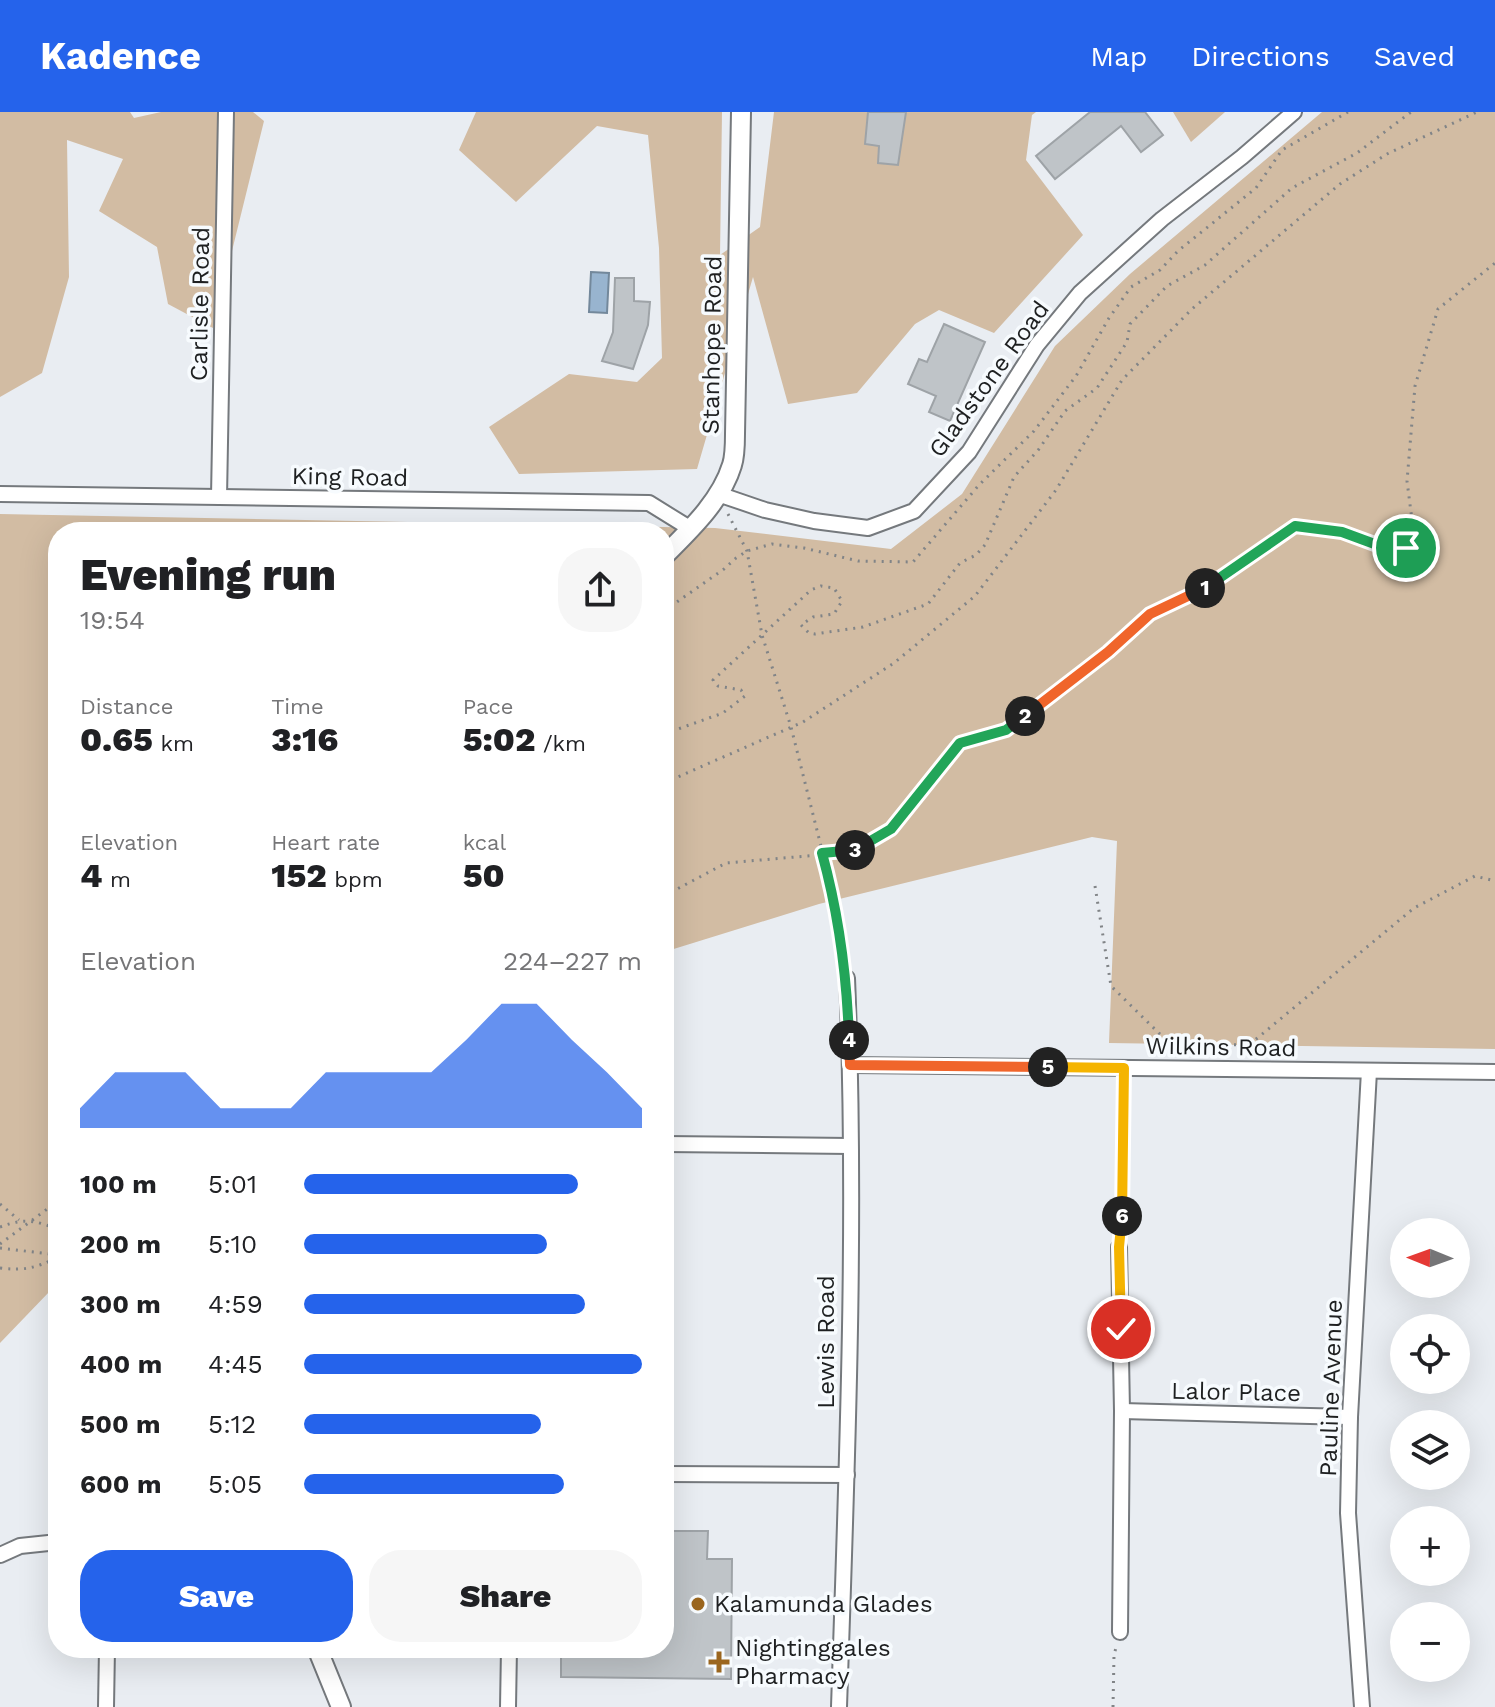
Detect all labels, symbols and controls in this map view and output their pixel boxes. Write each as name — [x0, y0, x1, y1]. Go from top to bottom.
text: Kadence — [40, 34, 201, 78]
text: Map — [1090, 40, 1147, 73]
text: Directions — [1191, 40, 1330, 73]
text: Saved — [1374, 40, 1455, 73]
street label: Carlisle Road — [185, 227, 215, 381]
street label: Stanhope Road — [696, 255, 728, 435]
street label: Gladstone Road — [923, 296, 1055, 462]
street label: King Road — [291, 462, 409, 492]
pin — [1372, 514, 1440, 582]
icon: arrive — [1384, 526, 1428, 570]
button: share — [558, 548, 642, 632]
text: Evening run — [80, 549, 336, 601]
pin: 1 — [1185, 568, 1225, 608]
text: 1 — [1200, 575, 1210, 600]
text: 19:54 — [80, 605, 145, 635]
text: Distance — [80, 694, 174, 719]
text: Time — [271, 694, 324, 719]
text: Pace — [463, 694, 514, 719]
pin: 2 — [1005, 696, 1045, 736]
text: 2 — [1018, 703, 1032, 728]
text: 0.65 — [80, 719, 153, 759]
text: 3:16 — [271, 719, 338, 759]
text: 5:02 — [463, 719, 535, 759]
text: km — [153, 731, 194, 756]
text: /km — [535, 731, 586, 756]
text: Elevation — [80, 830, 178, 855]
text: Heart rate — [271, 830, 380, 855]
text: kcal — [463, 830, 506, 855]
pin: 3 — [835, 830, 875, 870]
text: 3 — [848, 837, 862, 862]
text: 4 — [80, 855, 102, 895]
text: 152 — [271, 855, 327, 895]
text: 50 — [463, 855, 505, 895]
text: m — [102, 867, 131, 892]
text: bpm — [327, 867, 383, 892]
text: Elevation — [80, 946, 196, 976]
text: 224–227 m — [503, 946, 642, 976]
pin: 4 — [829, 1020, 869, 1060]
text: 4 — [842, 1027, 856, 1052]
street label: Wilkins Road — [1145, 1032, 1297, 1062]
pin: 5 — [1028, 1047, 1068, 1087]
text: 5 — [1042, 1054, 1054, 1079]
text: 100 m — [80, 1169, 157, 1199]
text: 5:01 — [208, 1169, 257, 1199]
pin: 6 — [1102, 1196, 1142, 1236]
text: 6 — [1115, 1203, 1129, 1228]
north arrow — [1390, 1218, 1470, 1298]
map controls — [1390, 1218, 1470, 1682]
text: 200 m — [80, 1229, 161, 1259]
text: 5:10 — [208, 1229, 257, 1259]
street label: Lewis Road — [812, 1275, 840, 1409]
text: 300 m — [80, 1289, 161, 1319]
text: 4:59 — [208, 1289, 263, 1319]
pin — [1087, 1295, 1155, 1363]
street label: Pauline Avenue — [1314, 1299, 1348, 1477]
icon: check — [1099, 1307, 1143, 1351]
button: locate — [1390, 1314, 1470, 1394]
text: 400 m — [80, 1349, 162, 1379]
text: 4:45 — [208, 1349, 263, 1379]
street label: Lalor Place — [1171, 1377, 1301, 1407]
text: 500 m — [80, 1409, 161, 1439]
text: 5:12 — [208, 1409, 256, 1439]
button: layers — [1390, 1410, 1470, 1490]
text: 600 m — [80, 1469, 161, 1499]
text: 5:05 — [208, 1469, 262, 1499]
button: + — [1390, 1506, 1470, 1586]
button: Save — [80, 1550, 353, 1642]
button: Share — [369, 1550, 642, 1642]
place label: Kalamunda Glades — [714, 1590, 933, 1618]
marker: Kalamunda Glades — [689, 1595, 707, 1613]
button: − — [1390, 1602, 1470, 1682]
place label: Nightinggales Pharmacy — [735, 1634, 891, 1690]
marker: Nightinggales Pharmacy — [710, 1653, 728, 1671]

